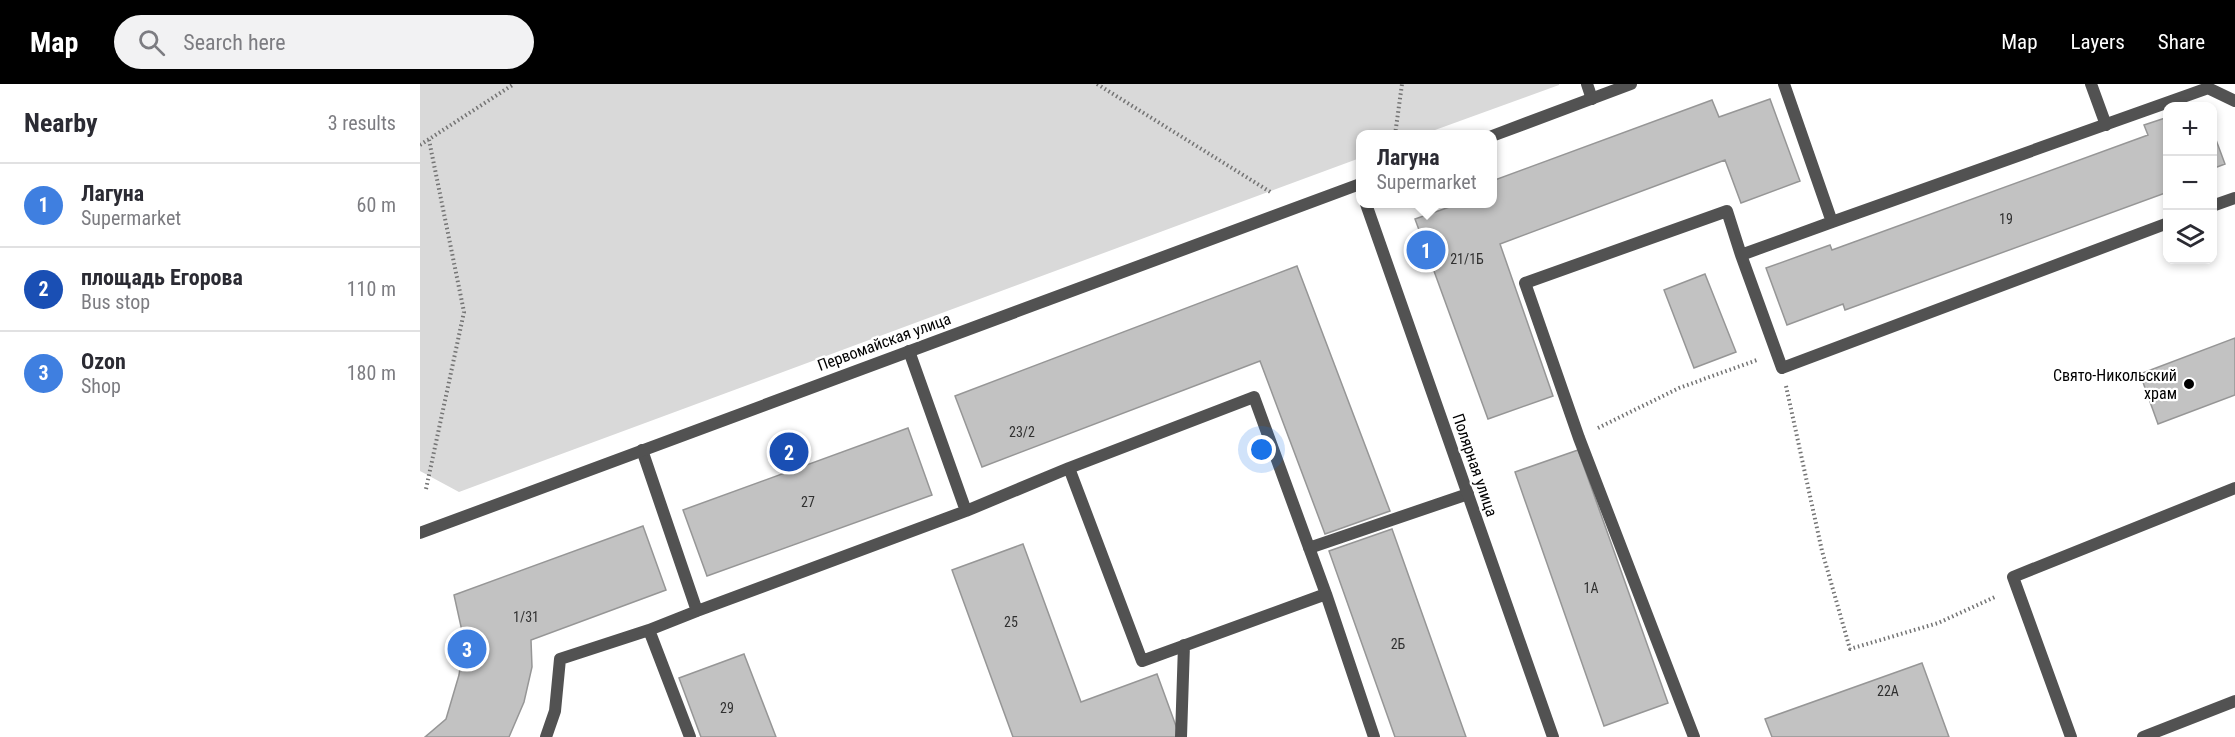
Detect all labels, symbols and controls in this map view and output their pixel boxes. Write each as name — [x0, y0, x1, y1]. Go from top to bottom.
search box — [114, 15, 534, 69]
text: Map — [30, 26, 78, 59]
icon: search — [135, 26, 168, 59]
text: Search here — [183, 30, 286, 55]
text: Map — [2001, 30, 2038, 54]
text: Layers — [2071, 30, 2125, 54]
text: Share — [2158, 30, 2205, 54]
map controls — [2163, 102, 2217, 264]
button: + — [2163, 102, 2217, 156]
text: Nearby — [24, 108, 98, 138]
text: 3 results — [328, 111, 396, 135]
popup — [1356, 130, 1497, 208]
text: Лагуна — [1376, 145, 1440, 170]
button: − — [2163, 156, 2217, 210]
text: Supermarket — [1376, 170, 1477, 194]
text: Лагуна — [81, 181, 144, 206]
text: 1 — [38, 193, 49, 217]
text: 60 m — [357, 193, 396, 217]
text: Supermarket — [81, 206, 181, 230]
button: layers — [2163, 210, 2217, 264]
house number: 19 — [1999, 211, 2013, 227]
pin: 1 — [1406, 228, 1446, 272]
house number: 21/1Б — [1450, 251, 1484, 267]
text: площадь Егорова — [81, 265, 243, 290]
text: 2 — [38, 277, 49, 301]
text: 110 m — [347, 277, 396, 301]
text: Bus stop — [81, 290, 150, 314]
street label: Первомайская улица — [815, 309, 953, 375]
text: Ozon — [81, 349, 126, 374]
text: 3 — [38, 361, 49, 385]
text: 180 m — [347, 361, 396, 385]
place label: Свято-Никольский храм — [2053, 366, 2177, 403]
text: Shop — [81, 374, 121, 398]
marker: Свято-Никольский храм — [2182, 377, 2196, 391]
street label: Полярная улица — [1449, 411, 1501, 519]
house number: 23/2 — [1009, 424, 1035, 440]
pin: 2 — [770, 430, 808, 475]
your location — [1247, 435, 1276, 464]
house number: 27 — [801, 494, 815, 510]
house number: 1А — [1584, 580, 1598, 596]
house number: 1/31 — [513, 609, 539, 625]
house number: 25 — [1004, 614, 1018, 630]
pin: 3 — [448, 626, 486, 672]
house number: 2Б — [1391, 636, 1406, 652]
house number: 22А — [1877, 683, 1899, 699]
house number: 29 — [720, 700, 734, 716]

